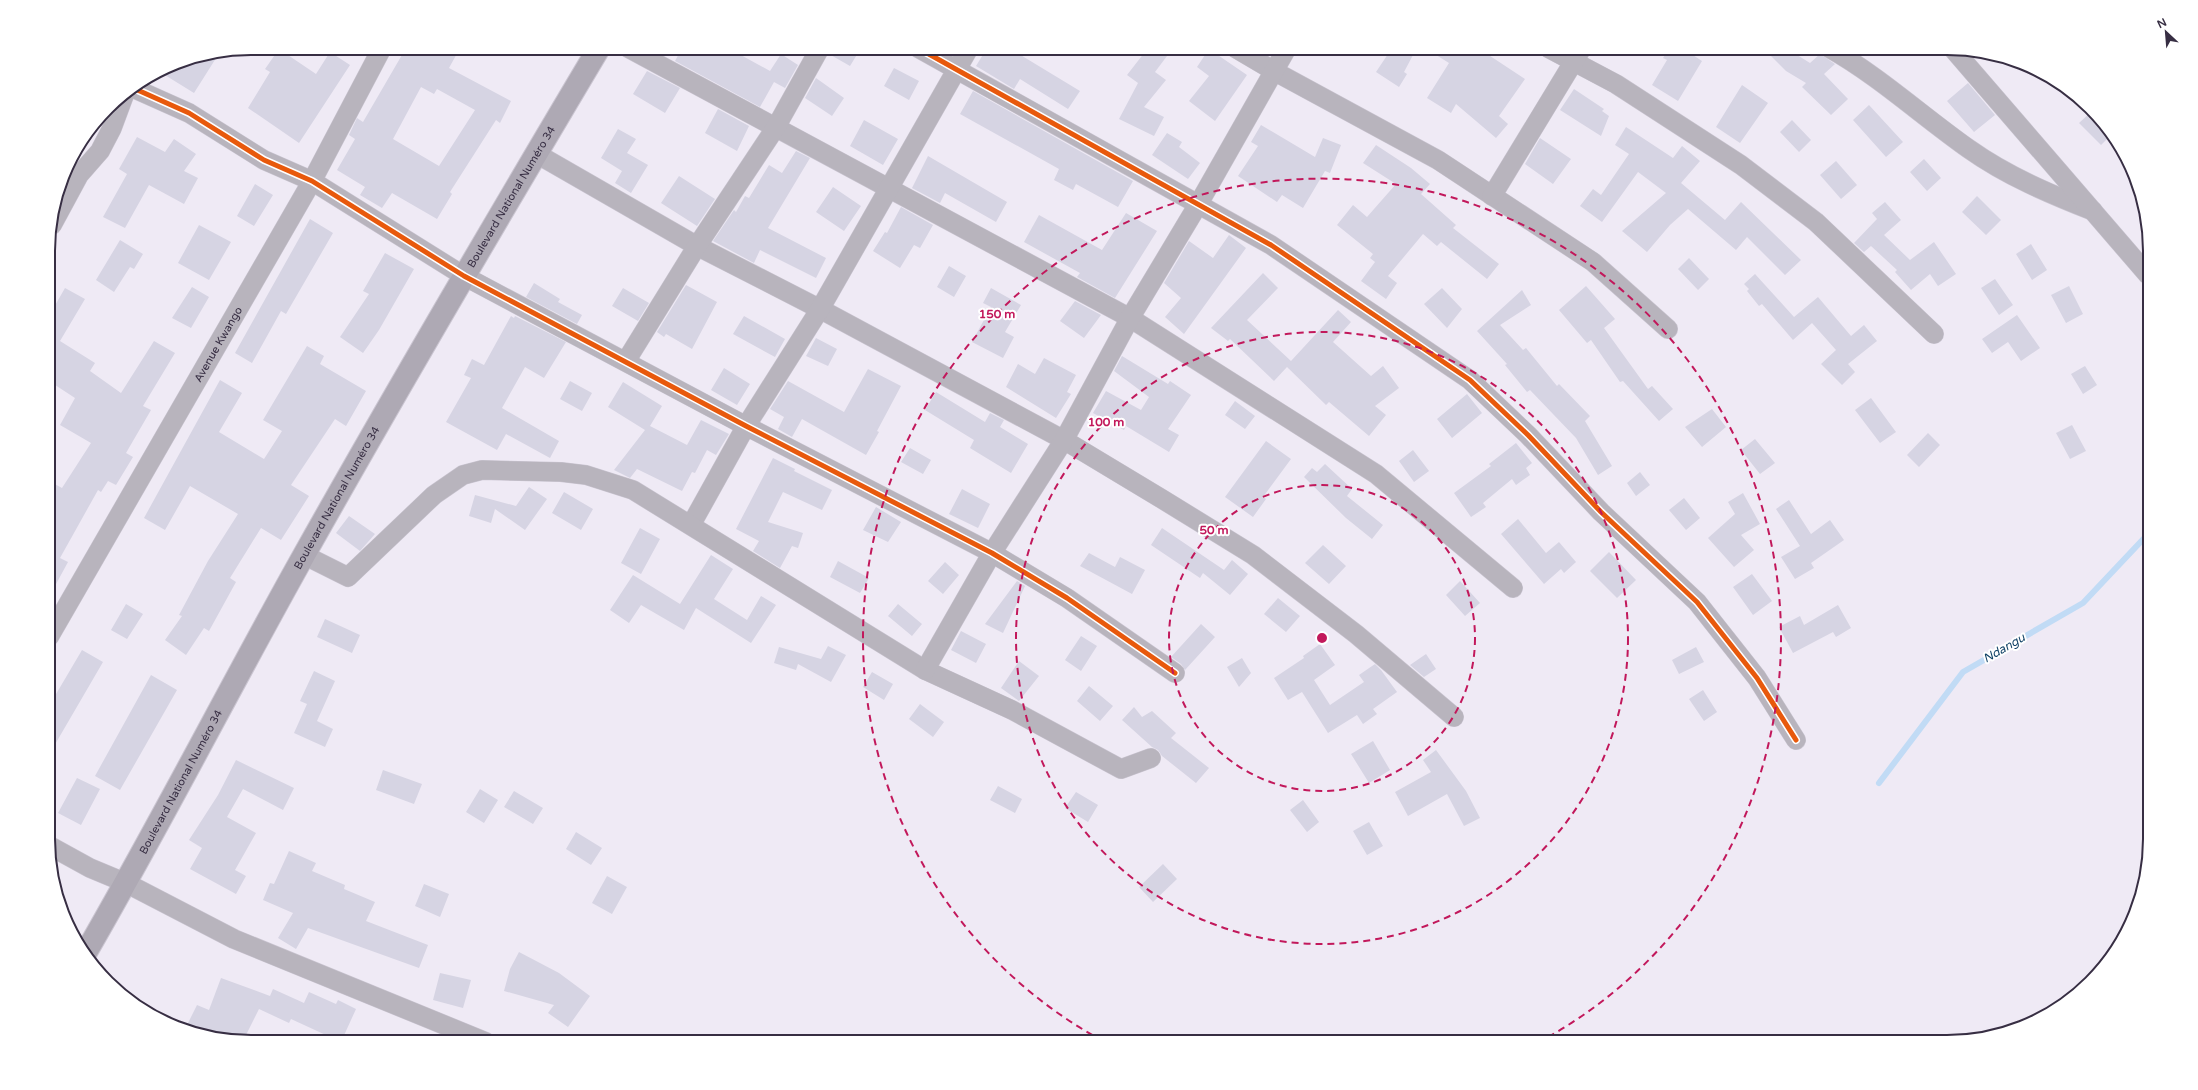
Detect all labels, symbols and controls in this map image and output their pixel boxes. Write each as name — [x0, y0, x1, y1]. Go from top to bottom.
north arrow — [2146, 12, 2186, 52]
text: N — [2155, 16, 2169, 31]
street label: Boulevard National Numéro 34 — [465, 124, 558, 270]
street label: Avenue Kwango — [191, 304, 245, 384]
text: 150 m — [979, 307, 1015, 321]
text: 100 m — [1088, 415, 1124, 429]
street label: Boulevard National Numéro 34 — [291, 424, 383, 572]
text: 50 m — [1199, 523, 1229, 537]
water label: Ndangu — [1981, 630, 2028, 666]
centre of rings — [1315, 631, 1329, 645]
street label: Boulevard National Numéro 34 — [137, 708, 225, 856]

